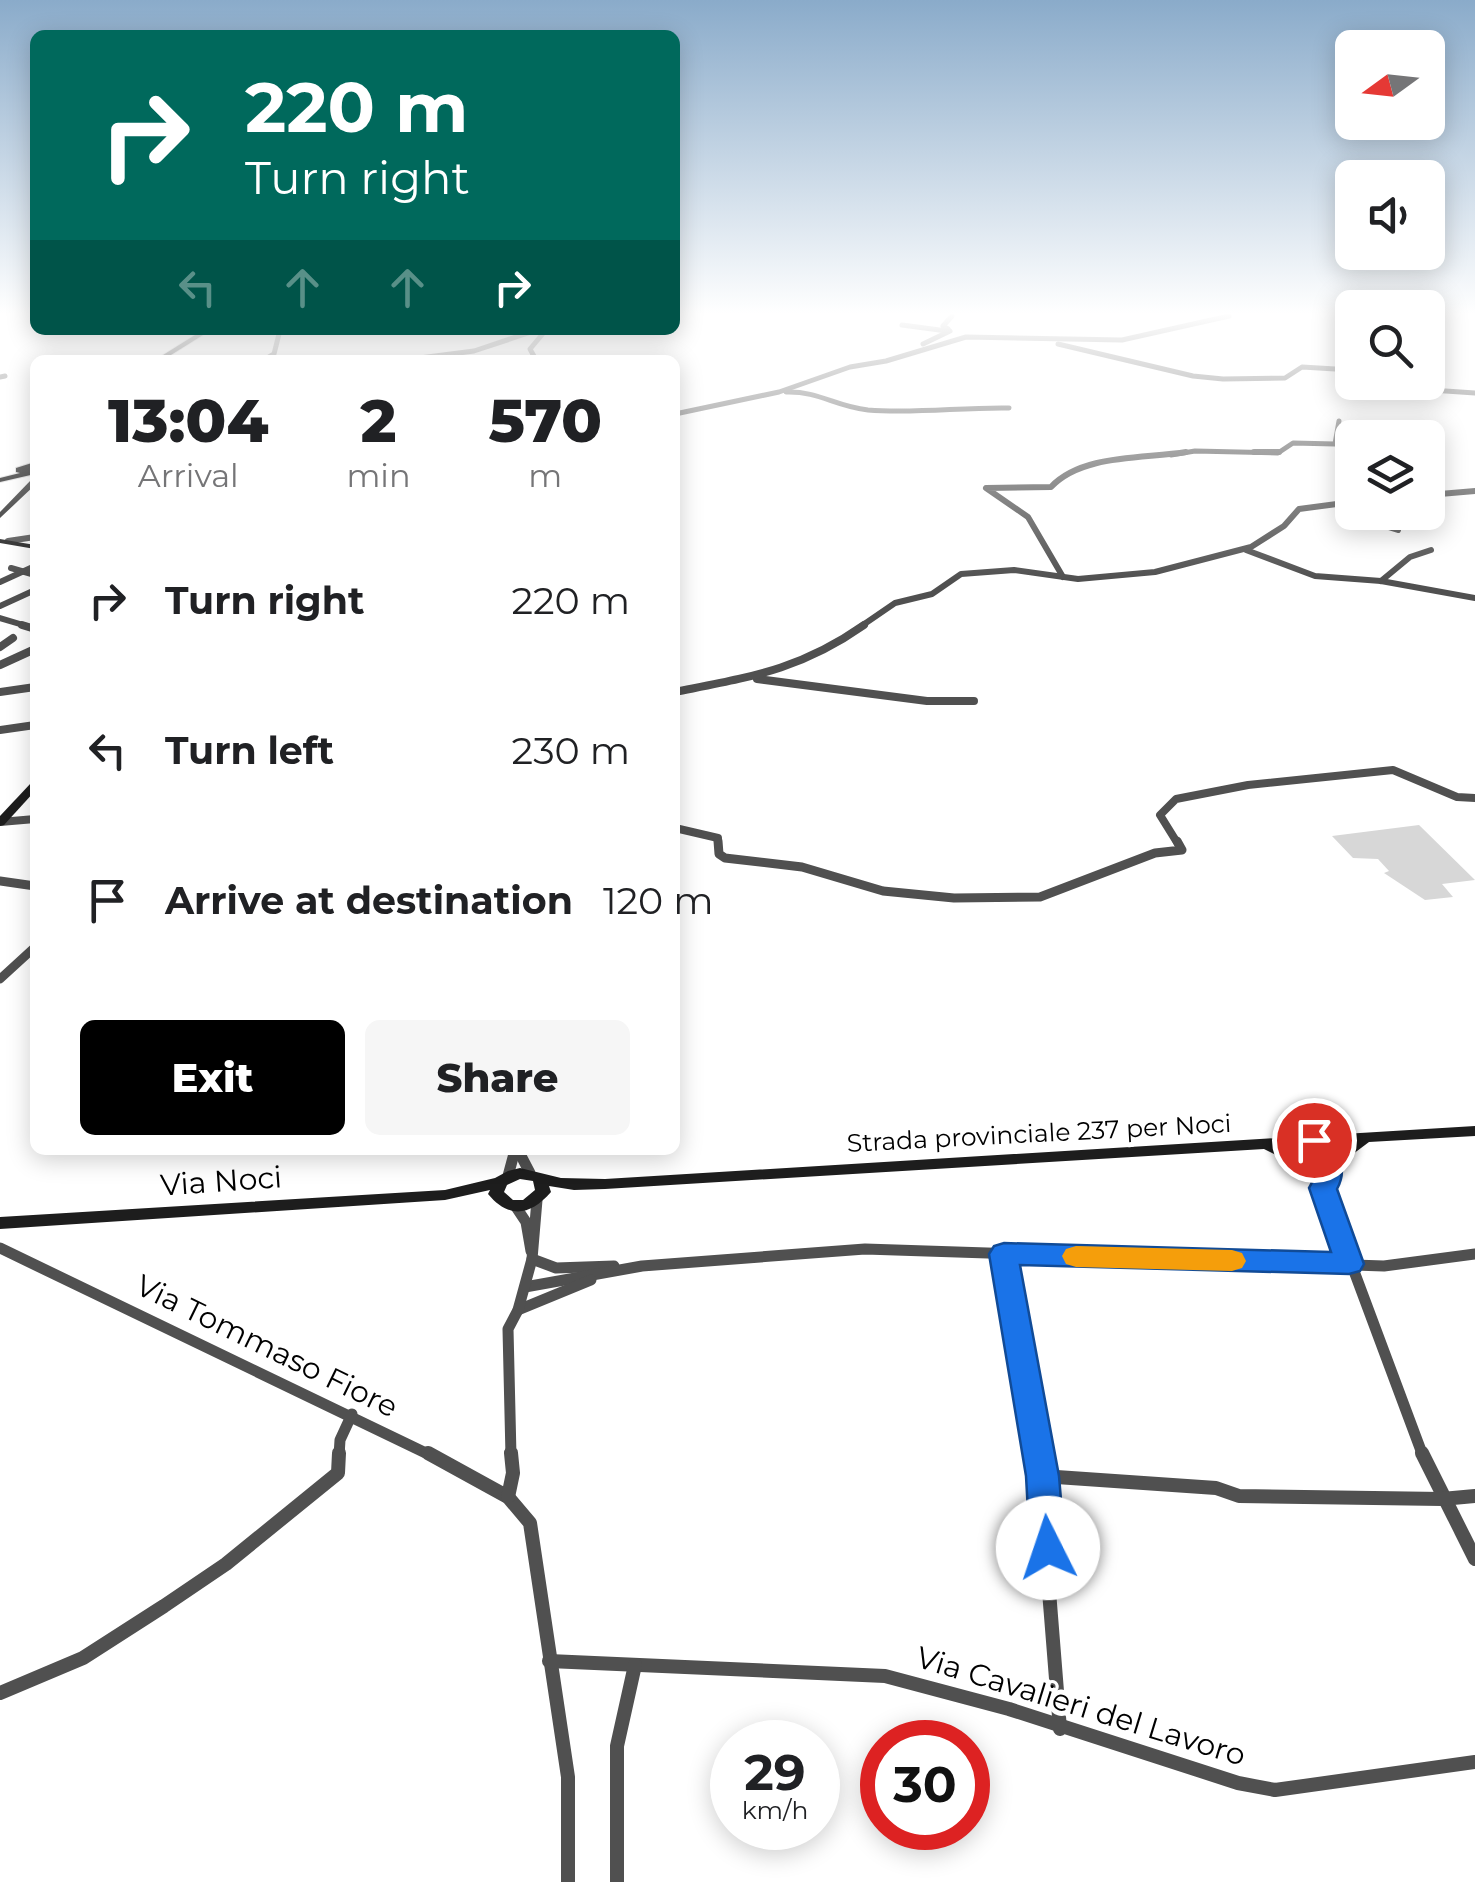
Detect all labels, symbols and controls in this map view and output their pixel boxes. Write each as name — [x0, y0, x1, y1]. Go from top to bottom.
north arrow — [1335, 30, 1445, 140]
map controls — [1335, 30, 1445, 530]
text: 220 m — [245, 64, 468, 150]
icon: right — [80, 70, 210, 200]
text: Turn right — [245, 150, 470, 205]
button: sound — [1335, 160, 1445, 270]
icon: left — [170, 260, 225, 315]
icon: ahead — [275, 260, 330, 315]
icon: ahead — [380, 260, 435, 315]
icon: right — [485, 260, 540, 315]
button: search — [1335, 290, 1445, 400]
text: 13:04 — [108, 384, 268, 457]
text: 2 — [361, 384, 396, 457]
text: 570 — [488, 384, 602, 457]
button: layers — [1335, 420, 1445, 530]
text: Arrival — [138, 456, 239, 495]
text: min — [346, 456, 411, 495]
text: m — [528, 456, 562, 495]
icon: right — [80, 573, 135, 628]
text: Turn right — [165, 577, 364, 624]
text: 220 m — [511, 577, 630, 624]
icon: left — [80, 723, 135, 778]
text: Turn left — [165, 727, 334, 774]
text: 230 m — [512, 727, 630, 774]
icon: arrive — [80, 873, 135, 928]
text: Arrive at destination — [165, 877, 573, 924]
text: 120 m — [603, 877, 714, 924]
button: Exit — [80, 1020, 345, 1135]
button: Share — [365, 1020, 630, 1135]
pin — [1272, 1098, 1357, 1183]
street label: Strada provinciale 237 per Noci — [846, 1108, 1232, 1158]
icon: arrive — [1287, 1113, 1342, 1168]
street label: Via Noci — [159, 1158, 283, 1204]
street label: Via Tommaso Fiore — [130, 1267, 404, 1425]
position arrow — [996, 1496, 1100, 1600]
street label: Via Cavalieri del Lavoro — [912, 1638, 1250, 1774]
speed limit sign: 30 — [860, 1720, 990, 1850]
text: 29 — [744, 1742, 806, 1803]
text: km/h — [742, 1795, 808, 1825]

